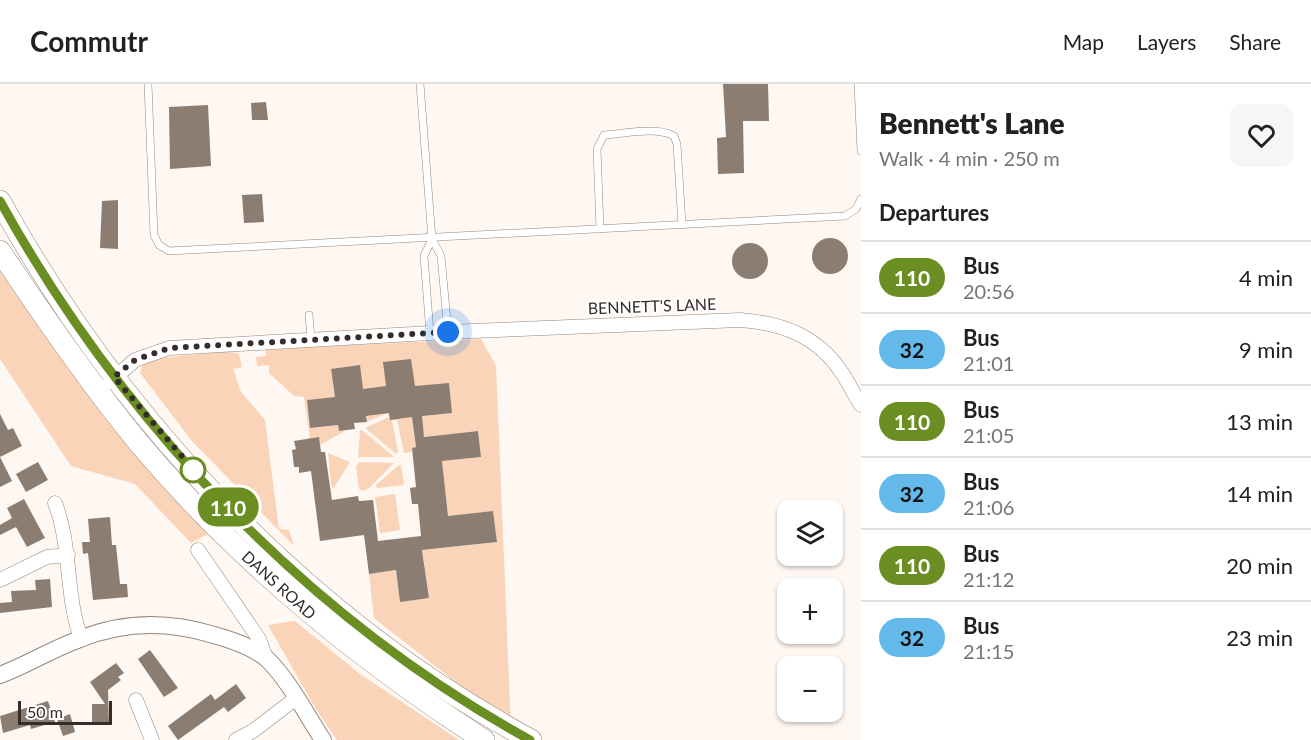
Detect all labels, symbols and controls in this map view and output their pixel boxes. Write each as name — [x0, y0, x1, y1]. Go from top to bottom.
text: Commutr — [30, 24, 148, 58]
text: Map — [1063, 29, 1104, 54]
text: Layers — [1137, 29, 1196, 54]
text: Share — [1229, 29, 1281, 54]
button: heart — [1230, 104, 1293, 167]
text: Bennett's Lane — [879, 106, 1065, 140]
text: Walk · 4 min · 250 m — [879, 146, 1060, 170]
text: Departures — [879, 199, 989, 226]
text: Bus — [963, 252, 999, 279]
text: 4 min — [1239, 264, 1293, 291]
text: 110 — [894, 265, 930, 290]
text: 20:56 — [963, 279, 1014, 303]
street label: BENNETT'S LANE — [587, 294, 717, 317]
your location — [433, 317, 463, 347]
text: Bus — [963, 324, 999, 351]
text: 9 min — [1239, 336, 1293, 363]
text: 32 — [900, 337, 924, 362]
text: 21:01 — [963, 351, 1014, 375]
text: Bus — [963, 396, 999, 423]
text: 13 min — [1226, 408, 1293, 435]
text: 110 — [894, 409, 930, 434]
text: 21:05 — [963, 423, 1014, 447]
unlabelled marker — [180, 457, 206, 483]
text: Bus — [963, 468, 999, 495]
text: 14 min — [1226, 480, 1293, 507]
text: 32 — [900, 481, 924, 506]
line badge: 110 — [194, 488, 262, 526]
text: 110 — [210, 495, 246, 520]
text: 21:06 — [963, 495, 1014, 519]
map controls — [777, 500, 843, 722]
button: layers — [777, 500, 843, 566]
text: Bus — [963, 540, 999, 567]
street label: DANS ROAD — [238, 546, 320, 623]
text: 20 min — [1226, 552, 1293, 579]
text: 110 — [894, 553, 930, 578]
text: 21:12 — [963, 567, 1014, 591]
button: + — [777, 578, 843, 644]
text: Bus — [963, 612, 999, 639]
text: 23 min — [1226, 624, 1293, 651]
text: 32 — [900, 625, 924, 650]
text: 21:15 — [963, 639, 1014, 663]
button: − — [777, 656, 843, 722]
scale bar — [18, 698, 112, 726]
text: 50 m — [27, 702, 63, 721]

